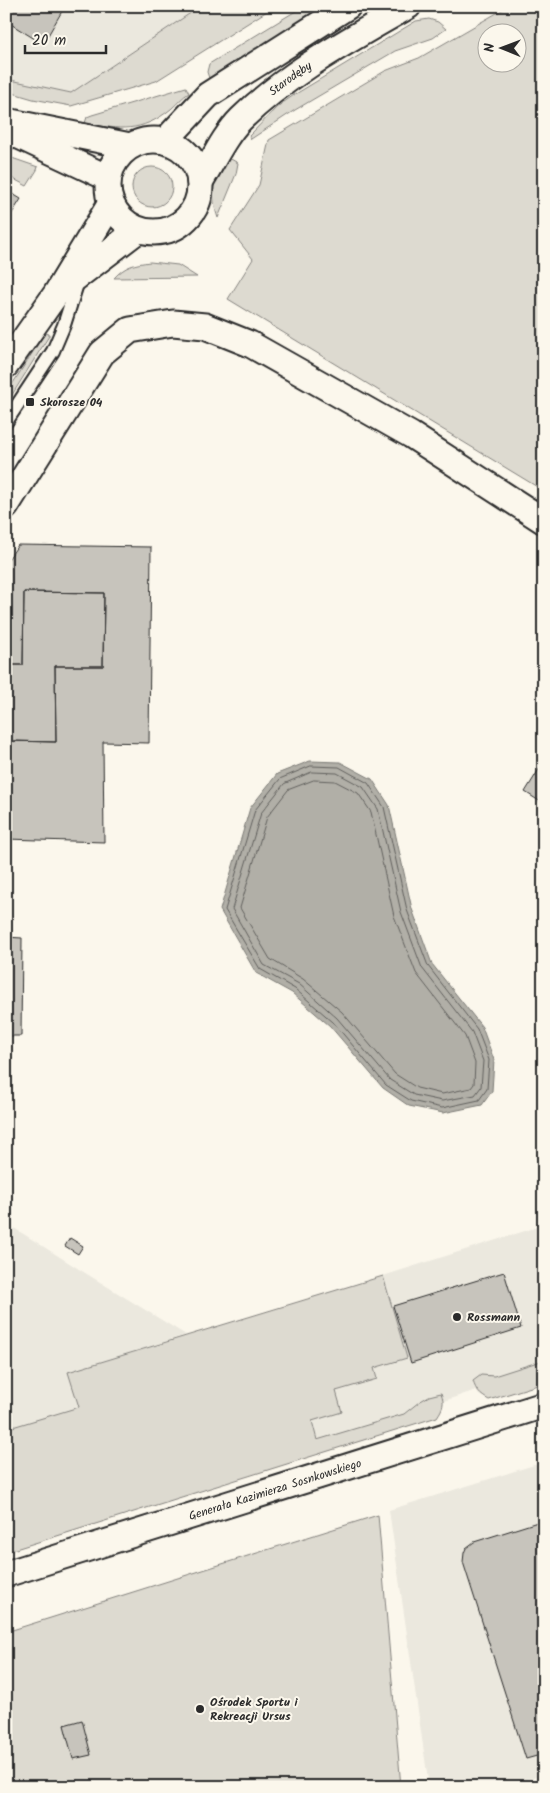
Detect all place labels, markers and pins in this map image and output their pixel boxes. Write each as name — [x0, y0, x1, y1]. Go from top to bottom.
place label: Skorosze 04 — [40, 393, 103, 412]
marker: Skorosze 04 — [24, 396, 36, 408]
place label: Rossmann — [467, 1308, 520, 1327]
marker: Rossmann — [451, 1311, 463, 1323]
place label: Ośrodek Sportu i Rekreacji Ursus — [210, 1693, 298, 1726]
marker: Ośrodek Sportu i Rekreacji Ursus — [194, 1703, 206, 1715]

